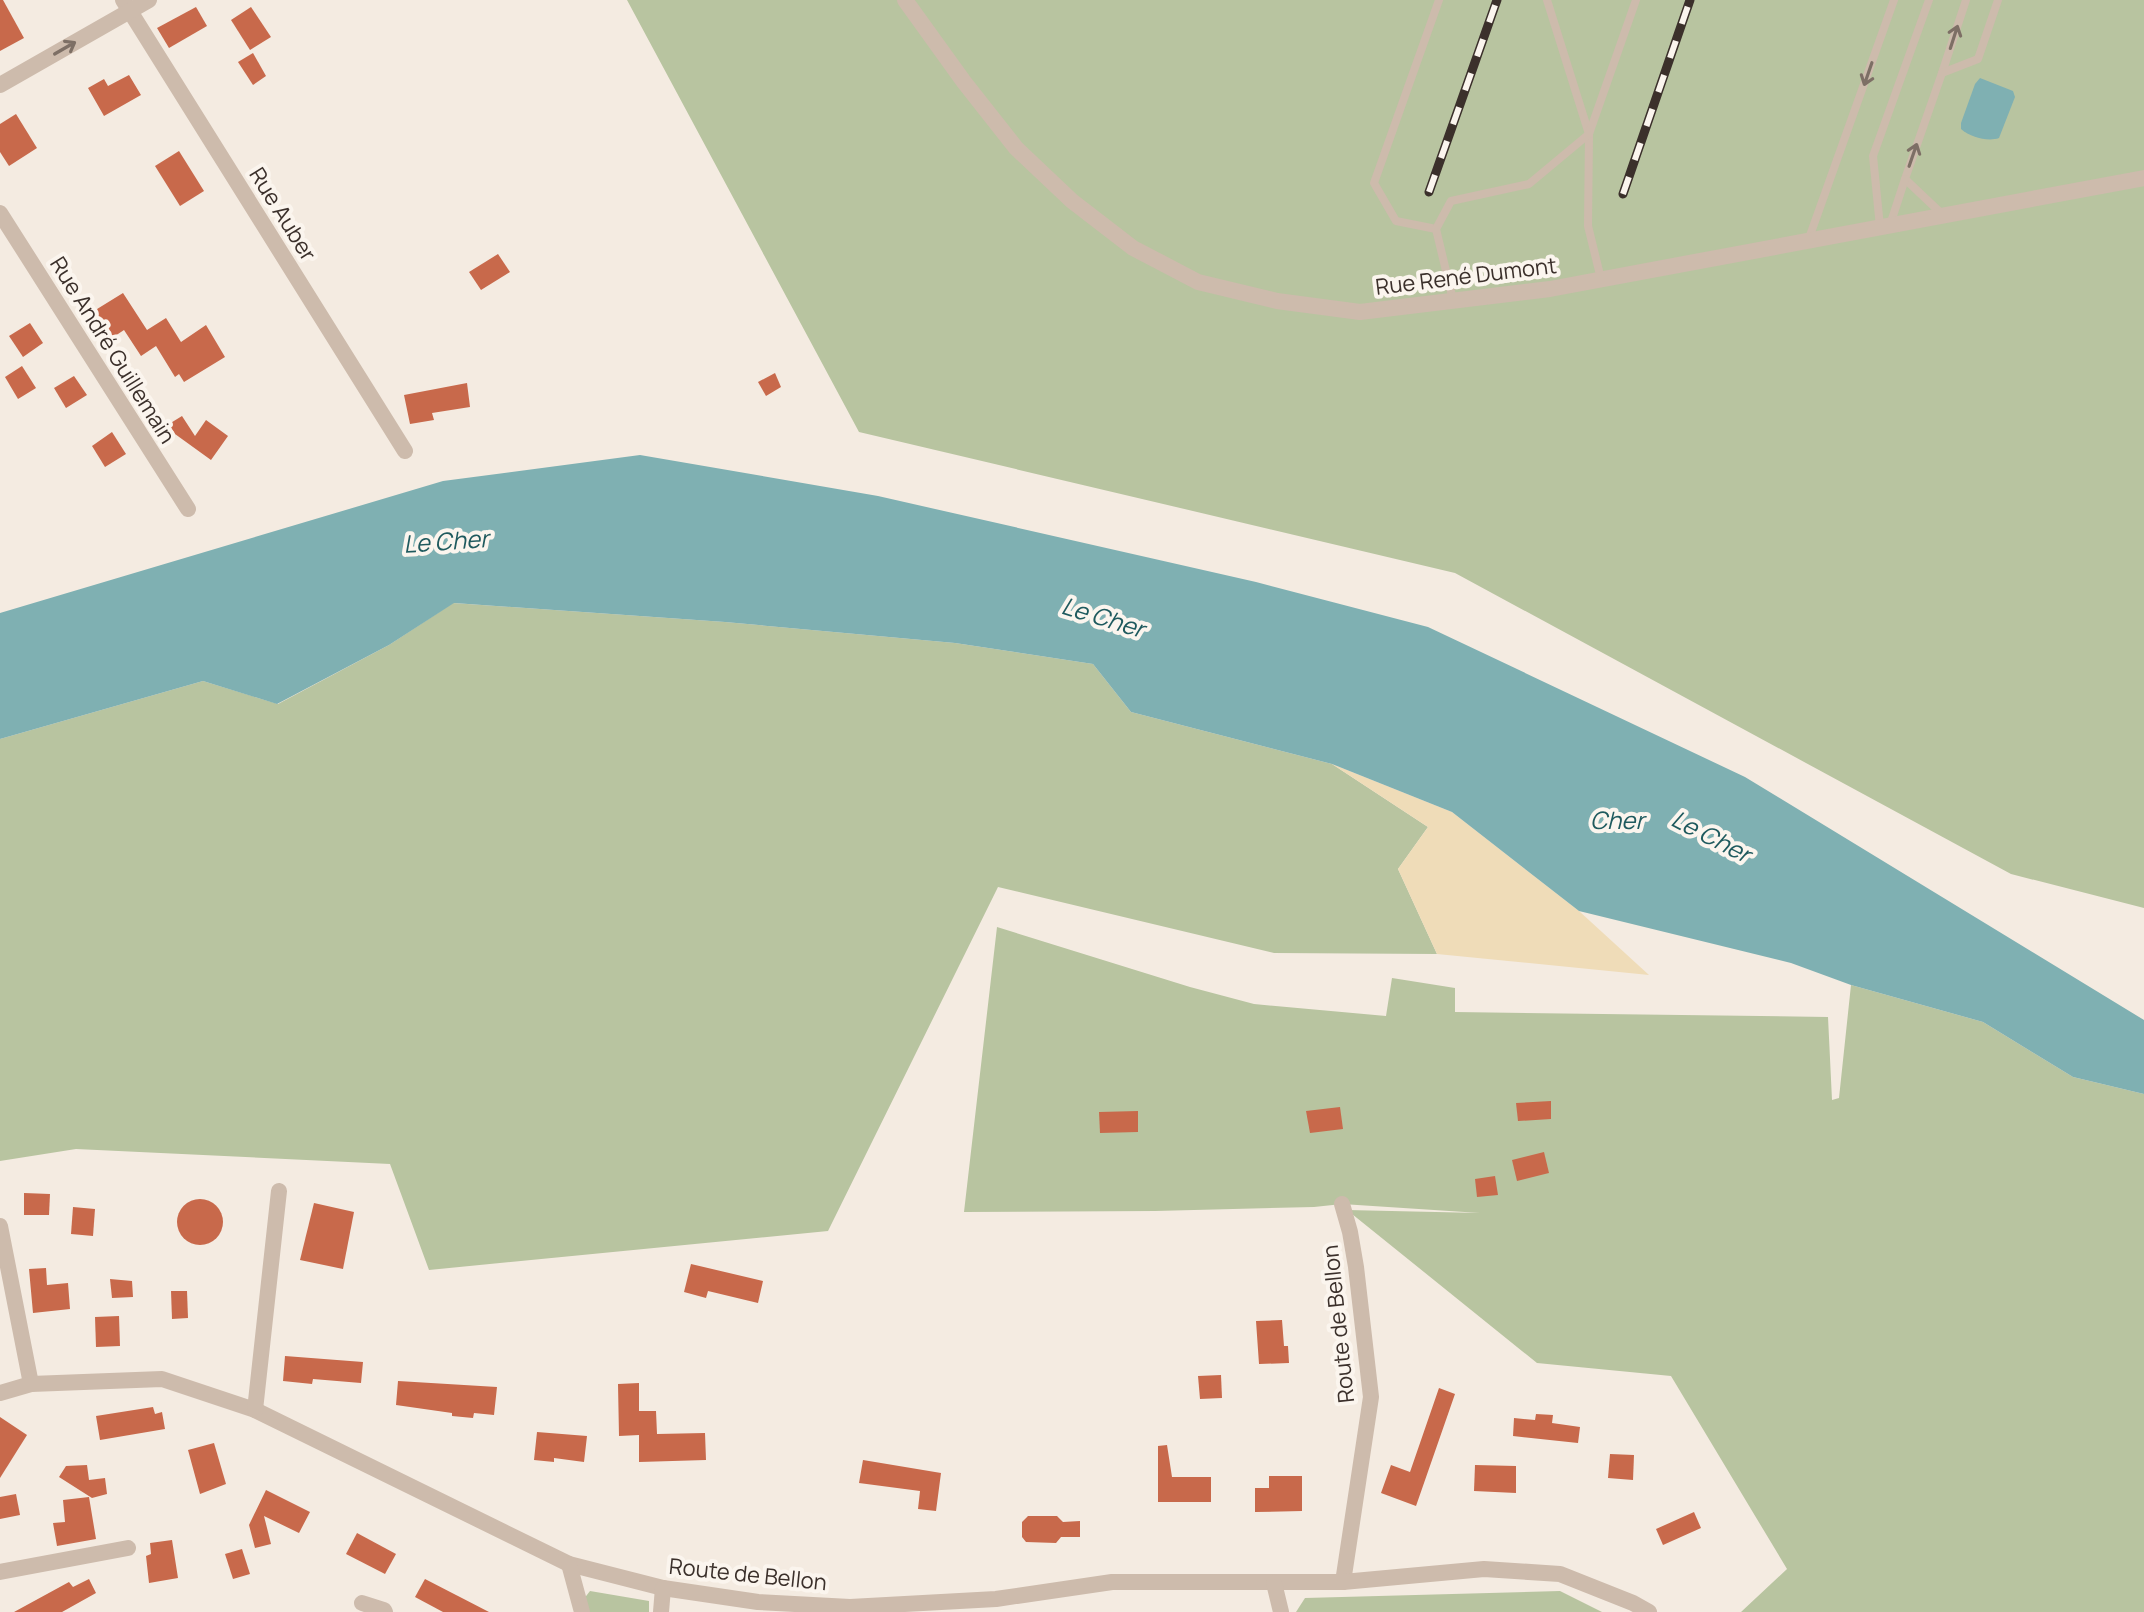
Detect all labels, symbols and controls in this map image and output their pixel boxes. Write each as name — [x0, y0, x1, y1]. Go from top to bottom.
one-way arrow — [1947, 24, 1962, 49]
one-way arrow — [53, 40, 76, 56]
one-way arrow — [1859, 61, 1874, 86]
one-way arrow — [1907, 143, 1922, 168]
street label: Rue Auber — [242, 162, 324, 267]
street label: Rue René Dumont — [1374, 250, 1558, 302]
street label: Rue André Guillemain — [43, 251, 183, 449]
water label: Le Cher — [402, 521, 493, 560]
water label: Le Cher — [1058, 588, 1152, 646]
water label: Le Cher — [1666, 802, 1760, 871]
water label: Cher — [1590, 803, 1647, 836]
street label: Route de Bellon — [1315, 1244, 1361, 1404]
street label: Route de Bellon — [668, 1551, 828, 1597]

